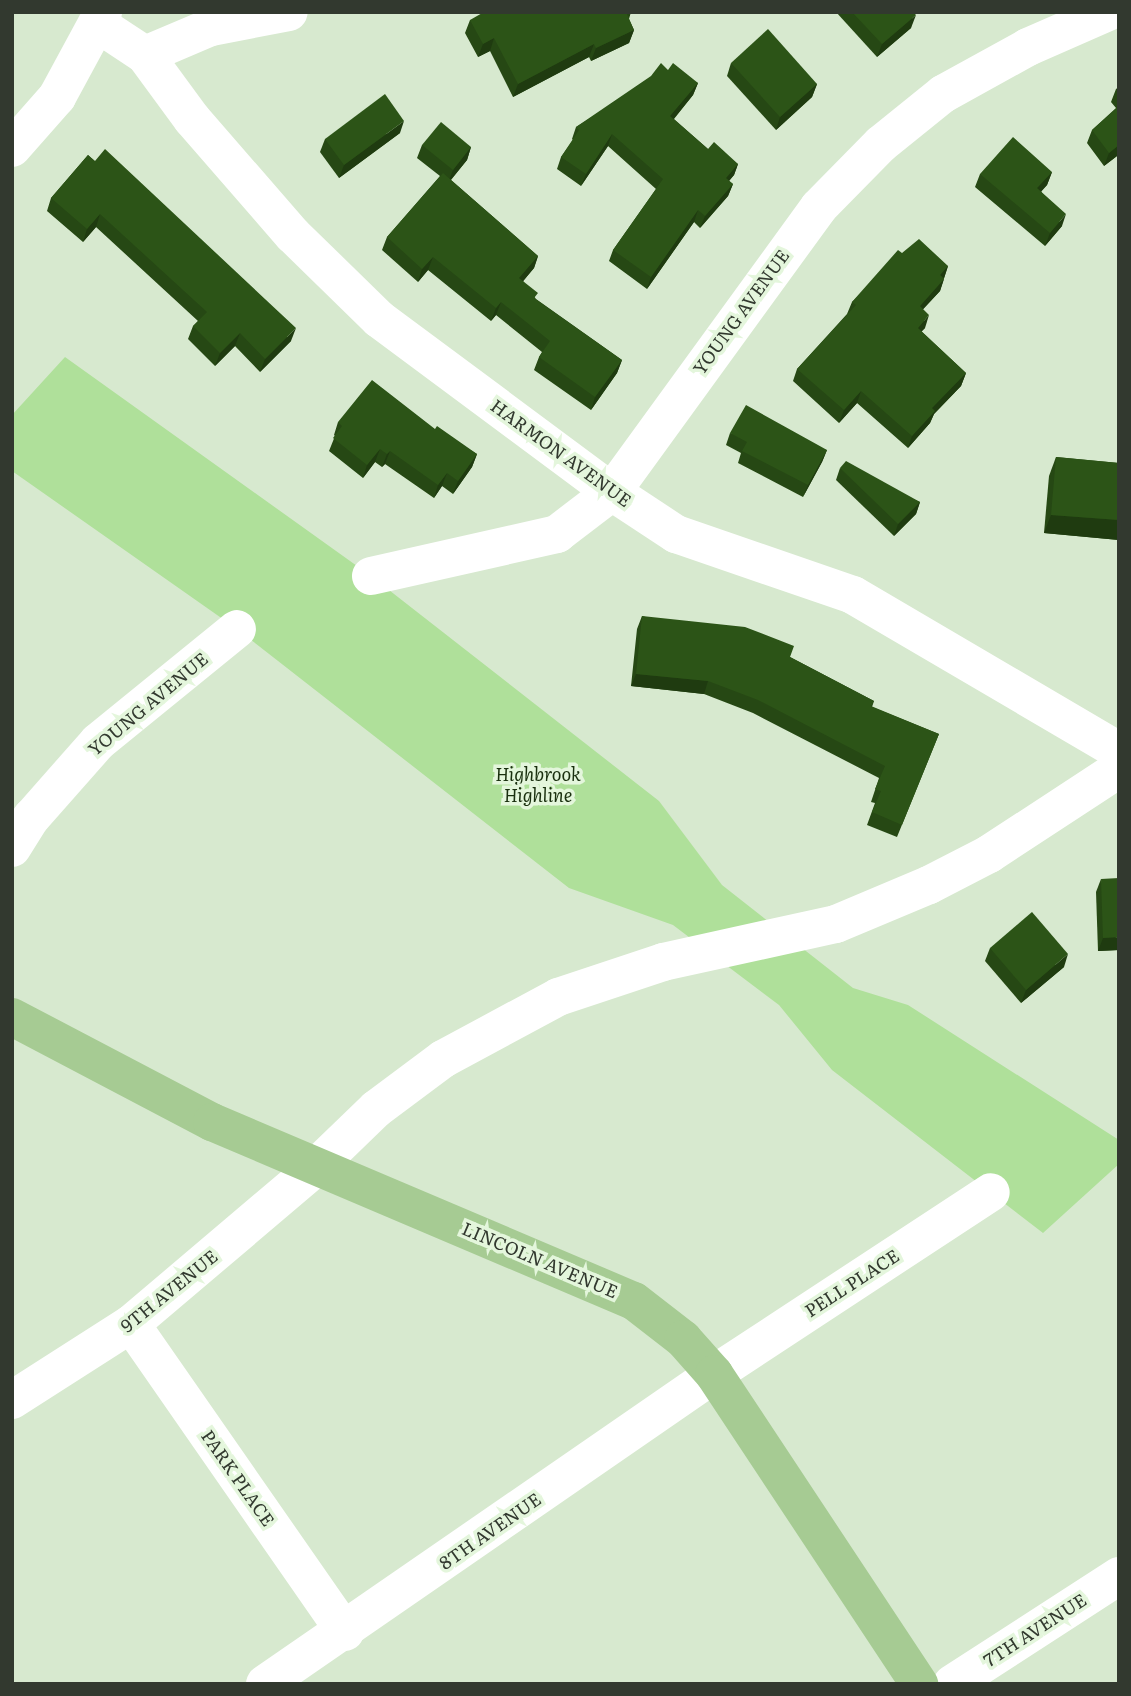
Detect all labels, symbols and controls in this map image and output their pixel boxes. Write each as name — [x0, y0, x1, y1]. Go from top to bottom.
street label: YOUNG AVENUE — [688, 245, 794, 379]
street label: HARMON AVENUE — [487, 395, 635, 511]
street label: YOUNG AVENUE — [84, 648, 212, 760]
park label: Highbrook Highline — [495, 764, 581, 806]
street label: LINCOLN AVENUE — [459, 1217, 621, 1303]
street label: 9TH AVENUE — [116, 1245, 222, 1337]
street label: PELL PLACE — [801, 1245, 903, 1321]
street label: PARK PLACE — [197, 1426, 279, 1530]
street label: 8TH AVENUE — [435, 1488, 545, 1574]
street label: 7TH AVENUE — [980, 1589, 1090, 1671]

